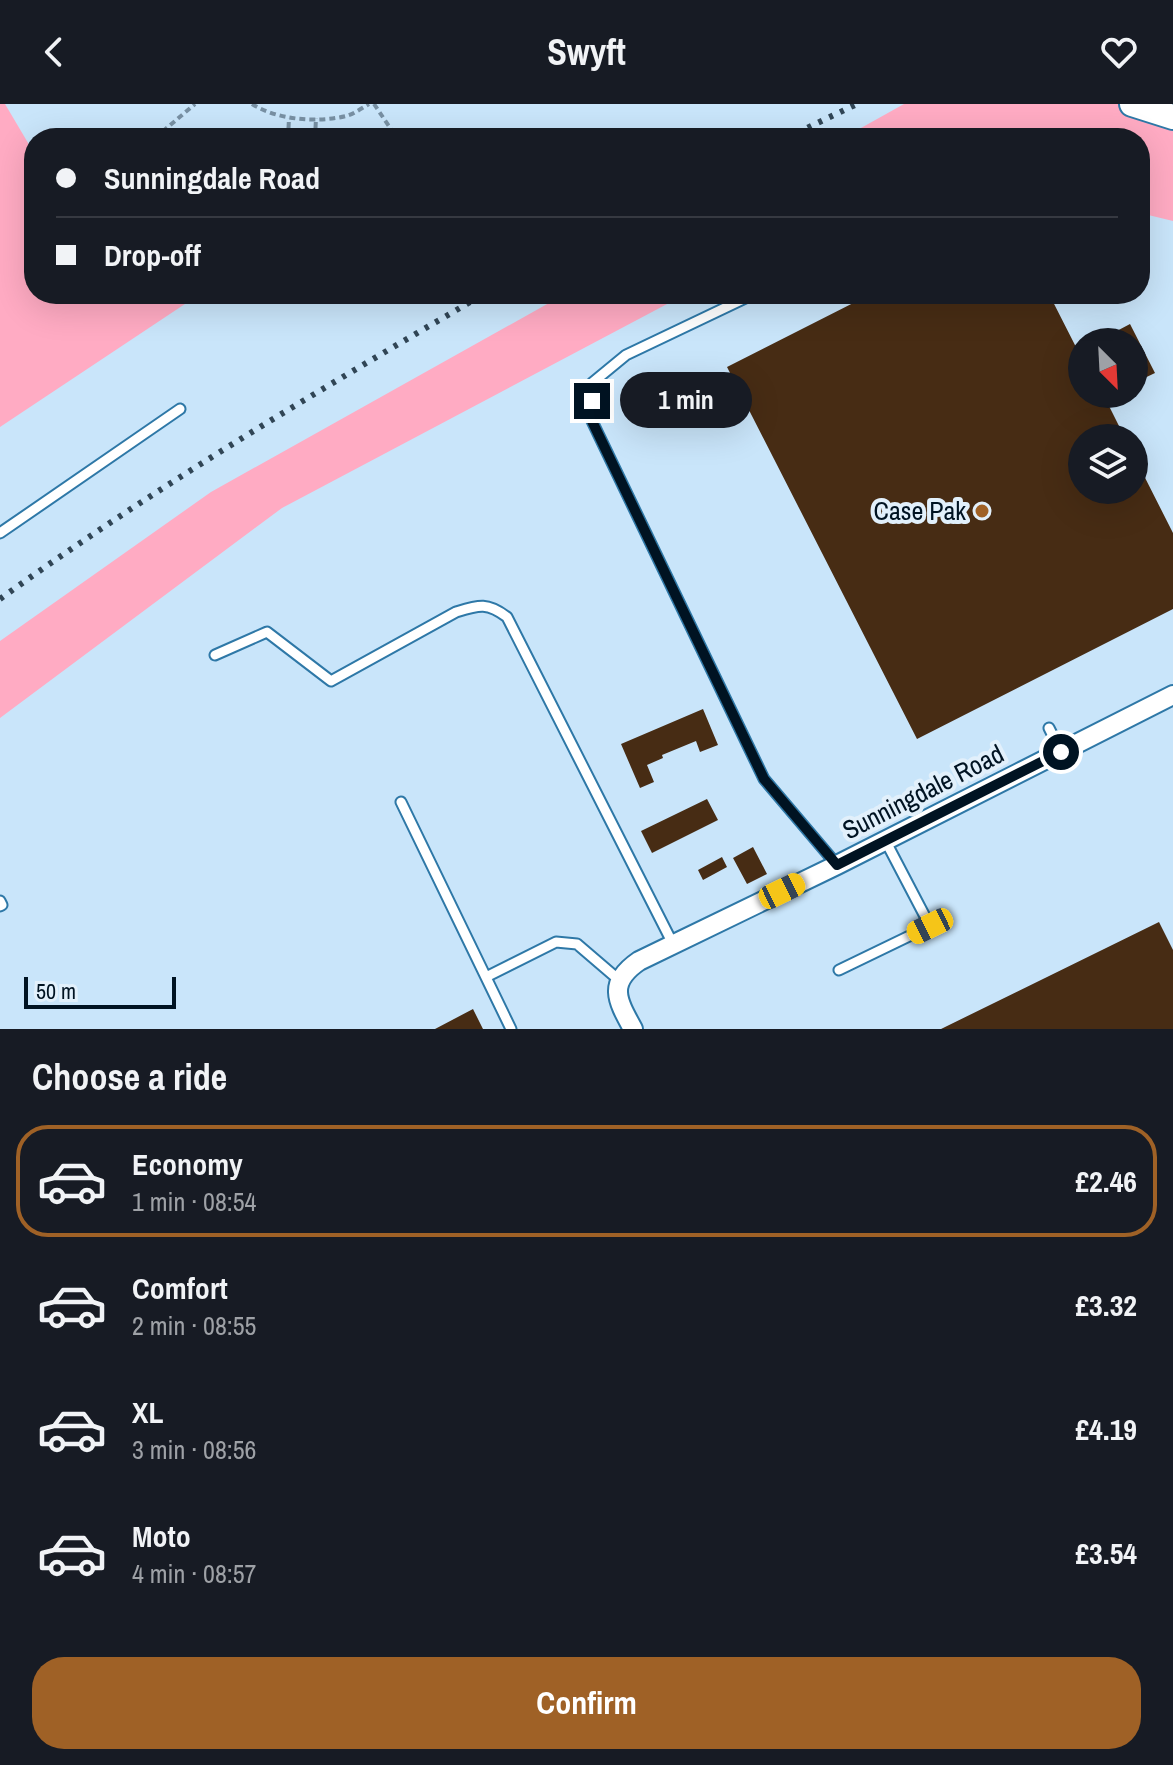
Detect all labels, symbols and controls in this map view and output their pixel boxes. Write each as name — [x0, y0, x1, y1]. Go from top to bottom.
text: Swyft — [547, 28, 626, 76]
icon: back — [32, 30, 76, 74]
icon: heart — [1097, 30, 1141, 74]
text: Sunningdale Road — [104, 158, 320, 198]
text: Drop-off — [104, 235, 201, 275]
north arrow — [1068, 328, 1148, 408]
map controls — [1068, 328, 1148, 504]
callout: 1 min — [620, 373, 752, 429]
text: 1 min — [658, 382, 714, 417]
route end — [574, 383, 610, 419]
button: layers — [1068, 424, 1148, 504]
place label: Case Pak — [874, 493, 966, 528]
marker: Case Pak — [973, 502, 991, 520]
route start — [1043, 734, 1079, 770]
street label: Sunningdale Road — [836, 736, 1009, 847]
car — [755, 870, 809, 912]
car — [903, 905, 957, 947]
scale bar — [24, 973, 176, 1009]
text: 50 m — [36, 976, 76, 1006]
text: Choose a ride — [32, 1053, 227, 1101]
text: Economy — [132, 1144, 243, 1184]
icon: car — [36, 1145, 108, 1217]
text: £2.46 — [1075, 1161, 1137, 1201]
text: 1 min · 08:54 — [132, 1184, 256, 1219]
text: Comfort — [132, 1268, 228, 1308]
icon: car — [36, 1269, 108, 1341]
text: £3.32 — [1075, 1285, 1137, 1325]
text: 2 min · 08:55 — [132, 1308, 256, 1343]
text: XL — [132, 1392, 163, 1432]
icon: car — [36, 1393, 108, 1465]
text: £4.19 — [1075, 1409, 1137, 1449]
text: 3 min · 08:56 — [132, 1432, 256, 1467]
text: Moto — [132, 1516, 191, 1556]
icon: car — [36, 1517, 108, 1589]
text: £3.54 — [1075, 1533, 1137, 1573]
text: 4 min · 08:57 — [132, 1556, 256, 1591]
button: Confirm — [32, 1657, 1141, 1749]

